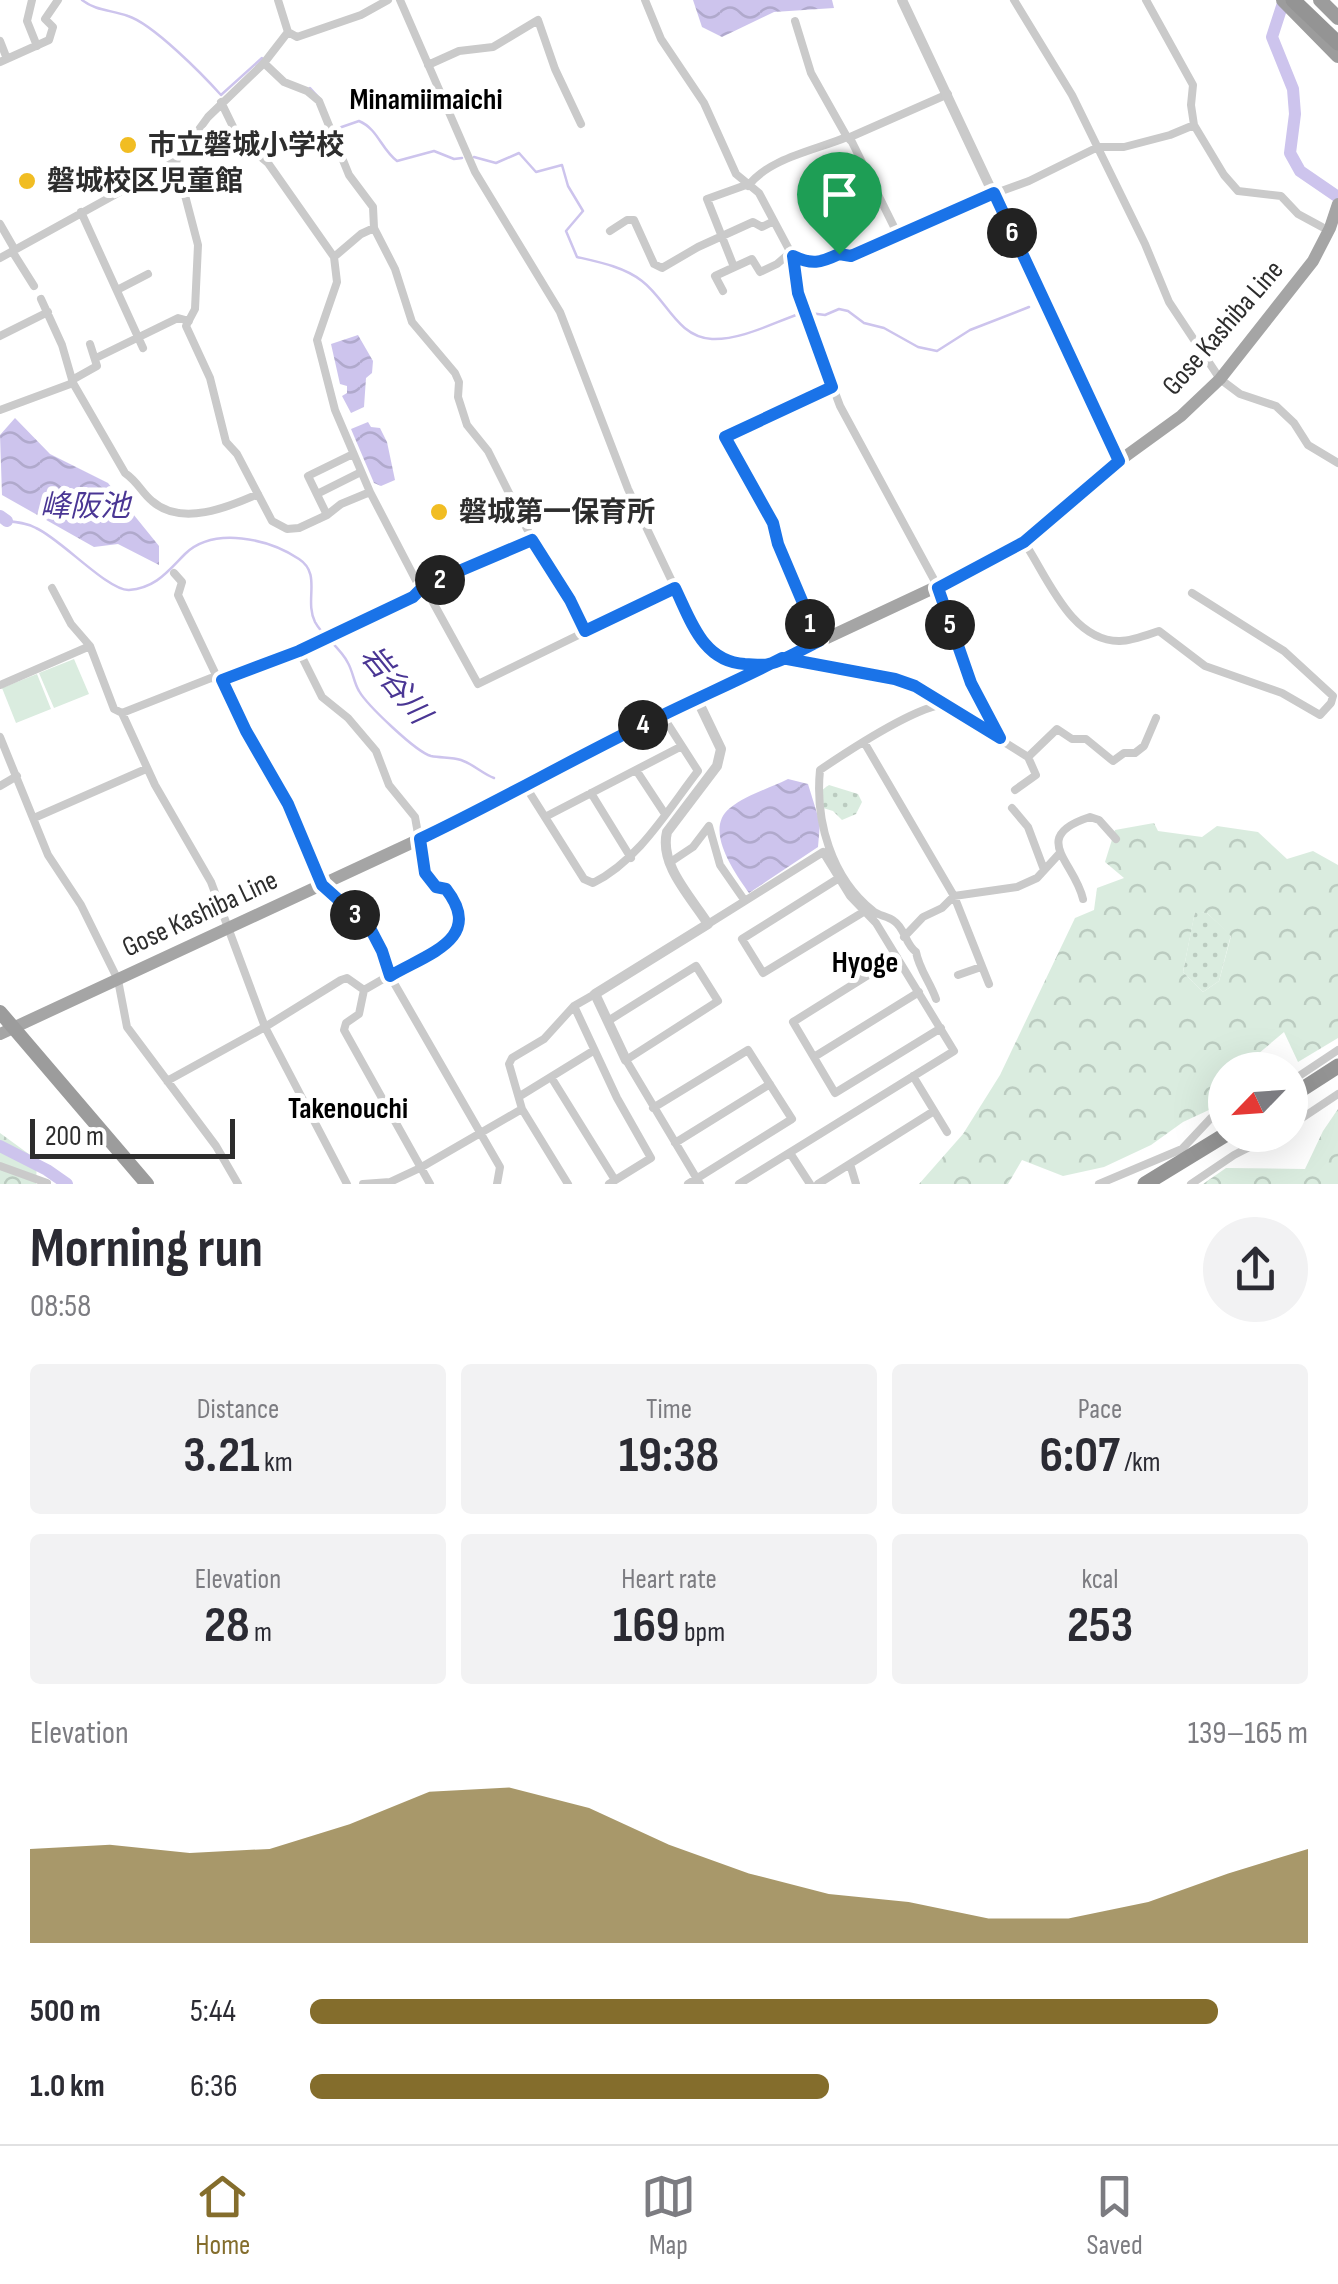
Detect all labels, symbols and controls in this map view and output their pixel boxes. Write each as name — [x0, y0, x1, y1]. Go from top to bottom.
district label: Minamiimaichi — [349, 82, 503, 118]
place label: 市立磐城小学校 — [148, 129, 344, 162]
marker: 市立磐城小学校 — [117, 134, 139, 156]
pin — [797, 152, 882, 255]
place label: 磐城校区児童館 — [47, 165, 243, 198]
icon: arrive — [812, 167, 867, 222]
marker: 磐城校区児童館 — [16, 170, 38, 192]
pin: 6 — [987, 208, 1037, 258]
text: 6 — [1005, 216, 1019, 249]
street label: Gose Kashiba Line — [1156, 254, 1290, 402]
water label: 峰阪池 — [40, 489, 133, 525]
place label: 磐城第一保育所 — [459, 496, 655, 529]
marker: 磐城第一保育所 — [428, 501, 450, 523]
pin: 2 — [415, 555, 465, 605]
text: 2 — [434, 563, 446, 596]
pin: 1 — [785, 599, 835, 649]
pin: 5 — [925, 600, 975, 650]
text: 1 — [805, 607, 815, 640]
text: 5 — [944, 608, 956, 641]
water label: 岩谷川 — [353, 639, 439, 734]
pin: 4 — [618, 700, 668, 750]
text: 4 — [636, 708, 650, 741]
street label: Gose Kashiba Line — [117, 864, 283, 964]
pin: 3 — [330, 890, 380, 940]
text: 3 — [349, 898, 361, 931]
district label: Hyoge — [832, 945, 898, 981]
north arrow — [1208, 1052, 1308, 1152]
map controls — [1208, 1052, 1308, 1152]
district label: Takenouchi — [288, 1091, 408, 1127]
scale bar — [30, 1114, 235, 1158]
text: 200 m — [45, 1120, 104, 1153]
text: Morning run — [30, 1216, 263, 1283]
button: share — [1203, 1217, 1308, 1322]
text: 08:58 — [30, 1287, 91, 1326]
text: Distance — [197, 1393, 279, 1426]
text: Time — [646, 1393, 692, 1426]
text: Pace — [1078, 1393, 1122, 1426]
text: 3.21 — [183, 1426, 260, 1486]
text: 19:38 — [619, 1426, 719, 1486]
text: 6:07 — [1039, 1426, 1120, 1486]
text: km — [260, 1446, 293, 1479]
text: /km — [1120, 1446, 1161, 1479]
text: Elevation — [195, 1563, 281, 1596]
text: Heart rate — [621, 1563, 717, 1596]
text: kcal — [1081, 1563, 1119, 1596]
text: 28 — [204, 1596, 250, 1656]
text: 169 — [613, 1596, 680, 1656]
text: 253 — [1067, 1596, 1133, 1656]
text: m — [250, 1616, 272, 1649]
text: bpm — [680, 1616, 725, 1649]
text: Elevation — [30, 1714, 129, 1753]
text: 139–165 m — [1188, 1714, 1308, 1753]
text: 500 m — [30, 1992, 101, 2031]
text: 5:44 — [190, 1992, 236, 2031]
text: 1.0 km — [30, 2067, 105, 2106]
text: 6:36 — [190, 2067, 237, 2106]
tab: Home — [195, 2169, 250, 2262]
tab: Map — [641, 2169, 696, 2262]
tab: Saved — [1087, 2169, 1143, 2262]

